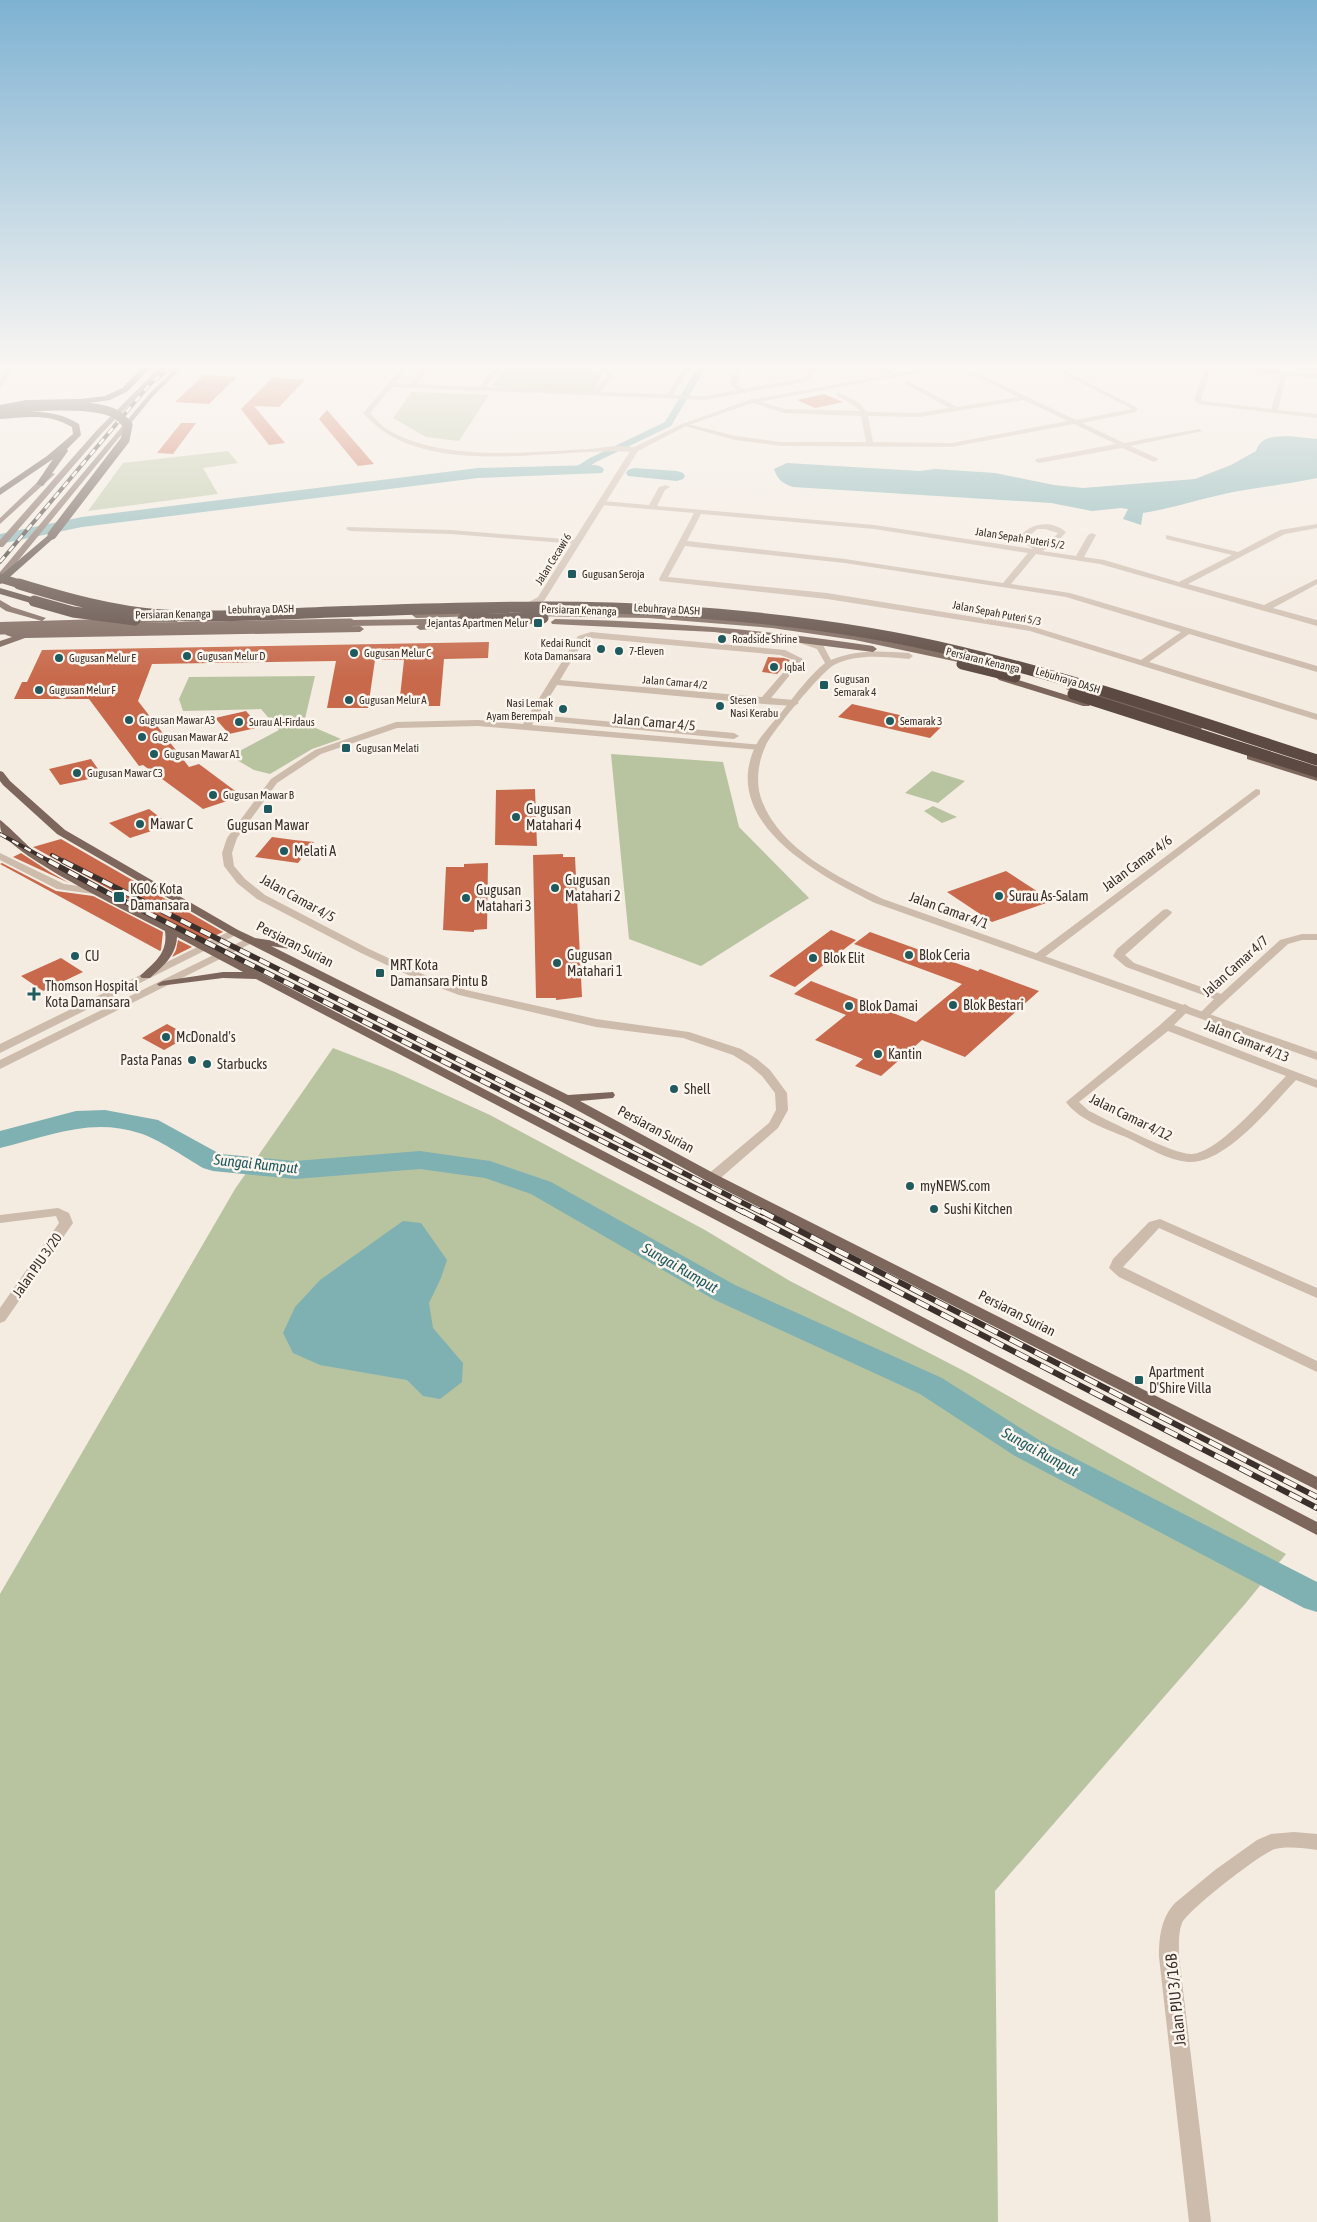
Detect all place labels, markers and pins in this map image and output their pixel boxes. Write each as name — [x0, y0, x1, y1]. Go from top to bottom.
marker: Gugusan Seroja — [566, 568, 578, 580]
place label: Gugusan Seroja — [582, 568, 645, 580]
place label: Jejantas Apartmen Melur — [427, 617, 529, 629]
marker: Jejantas Apartmen Melur — [532, 617, 544, 629]
marker: Roadside Shrine — [716, 633, 728, 645]
place label: Roadside Shrine — [732, 633, 797, 645]
place label: Kedai Runcit Kota Damansara — [524, 637, 591, 662]
marker: Kedai Runcit Kota Damansara — [595, 643, 607, 655]
marker: 7-Eleven — [613, 645, 625, 657]
place label: 7-Eleven — [629, 645, 664, 657]
marker: Gugusan Melur C — [348, 647, 360, 659]
place label: Gugusan Melur C — [364, 647, 431, 659]
marker: Gugusan Melur D — [181, 650, 193, 662]
place label: Gugusan Melur D — [197, 650, 266, 662]
marker: Gugusan Melur E — [53, 652, 65, 664]
place label: Gugusan Melur E — [69, 652, 136, 664]
marker: Iqbal — [768, 661, 780, 673]
place label: Iqbal — [784, 661, 805, 673]
place label: Gugusan Semarak 4 — [834, 673, 876, 698]
marker: Gugusan Semarak 4 — [818, 679, 830, 691]
marker: Gugusan Melur F — [33, 684, 45, 696]
place label: Gugusan Melur F — [49, 684, 116, 696]
marker: Gugusan Melur A — [343, 694, 355, 706]
place label: Gugusan Melur A — [359, 694, 427, 706]
place label: Stesen Nasi Kerabu — [730, 694, 778, 719]
place label: Nasi Lemak Ayam Berempah — [487, 697, 553, 722]
marker: Stesen Nasi Kerabu — [714, 700, 726, 712]
marker: Nasi Lemak Ayam Berempah — [557, 703, 569, 715]
marker: Gugusan Mawar A3 — [123, 714, 135, 726]
place label: Gugusan Mawar A3 — [139, 714, 215, 726]
marker: Semarak 3 — [884, 715, 896, 727]
place label: Semarak 3 — [900, 715, 942, 727]
marker: Surau Al-Firdaus — [233, 716, 245, 728]
place label: Surau Al-Firdaus — [249, 716, 315, 728]
marker: Gugusan Mawar A2 — [136, 731, 148, 743]
place label: Gugusan Mawar A2 — [152, 731, 228, 743]
marker: Gugusan Melati — [340, 742, 352, 754]
place label: Gugusan Melati — [356, 742, 419, 754]
marker: Gugusan Mawar A1 — [148, 748, 160, 760]
place label: Gugusan Mawar A1 — [164, 748, 240, 760]
marker: Gugusan Mawar C3 — [71, 767, 83, 779]
place label: Gugusan Mawar C3 — [87, 767, 163, 779]
marker: Gugusan Mawar B — [207, 789, 219, 801]
place label: Gugusan Mawar B — [223, 789, 295, 801]
place label: Gugusan Matahari 4 — [526, 801, 582, 833]
marker: Gugusan Mawar — [262, 803, 274, 815]
marker: Gugusan Matahari 4 — [510, 811, 522, 823]
place label: Mawar C — [150, 816, 194, 832]
place label: Gugusan Mawar — [227, 817, 310, 833]
marker: Mawar C — [134, 818, 146, 830]
place label: Melati A — [294, 843, 336, 859]
marker: Melati A — [278, 845, 290, 857]
place label: Gugusan Matahari 2 — [565, 872, 621, 904]
place label: KG06 Kota Damansara — [130, 881, 190, 913]
place label: Gugusan Matahari 3 — [476, 882, 532, 914]
marker: Gugusan Matahari 2 — [549, 882, 561, 894]
place label: Surau As-Salam — [1009, 888, 1089, 904]
marker: KG06 Kota Damansara — [112, 890, 126, 904]
marker: Surau As-Salam — [993, 890, 1005, 902]
marker: Gugusan Matahari 3 — [460, 892, 472, 904]
place label: Gugusan Matahari 1 — [567, 947, 623, 979]
place label: Blok Ceria — [919, 947, 970, 963]
place label: CU — [85, 948, 100, 964]
marker: Blok Ceria — [903, 949, 915, 961]
marker: CU — [69, 950, 81, 962]
place label: Blok Elit — [823, 950, 865, 966]
marker: Blok Elit — [807, 952, 819, 964]
place label: MRT Kota Damansara Pintu B — [390, 957, 488, 989]
marker: Gugusan Matahari 1 — [551, 957, 563, 969]
marker: MRT Kota Damansara Pintu B — [374, 967, 386, 979]
place label: Thomson Hospital Kota Damansara — [45, 978, 139, 1010]
marker: Thomson Hospital Kota Damansara — [27, 987, 41, 1001]
place label: Blok Bestari — [963, 997, 1024, 1013]
place label: Blok Damai — [859, 998, 918, 1014]
marker: Blok Bestari — [947, 999, 959, 1011]
marker: Blok Damai — [843, 1000, 855, 1012]
place label: McDonald's — [176, 1029, 236, 1045]
marker: McDonald's — [160, 1031, 172, 1043]
place label: Kantin — [888, 1046, 922, 1062]
marker: Kantin — [872, 1048, 884, 1060]
place label: Pasta Panas — [120, 1052, 182, 1068]
marker: Pasta Panas — [186, 1054, 198, 1066]
place label: Starbucks — [217, 1056, 267, 1072]
marker: Starbucks — [201, 1058, 213, 1070]
place label: Shell — [684, 1081, 711, 1097]
marker: Shell — [668, 1083, 680, 1095]
place label: myNEWS.com — [920, 1178, 990, 1194]
marker: myNEWS.com — [904, 1180, 916, 1192]
place label: Sushi Kitchen — [944, 1201, 1013, 1217]
marker: Sushi Kitchen — [928, 1203, 940, 1215]
place label: Apartment D'Shire Villa — [1149, 1364, 1211, 1396]
marker: Apartment D'Shire Villa — [1133, 1374, 1145, 1386]

